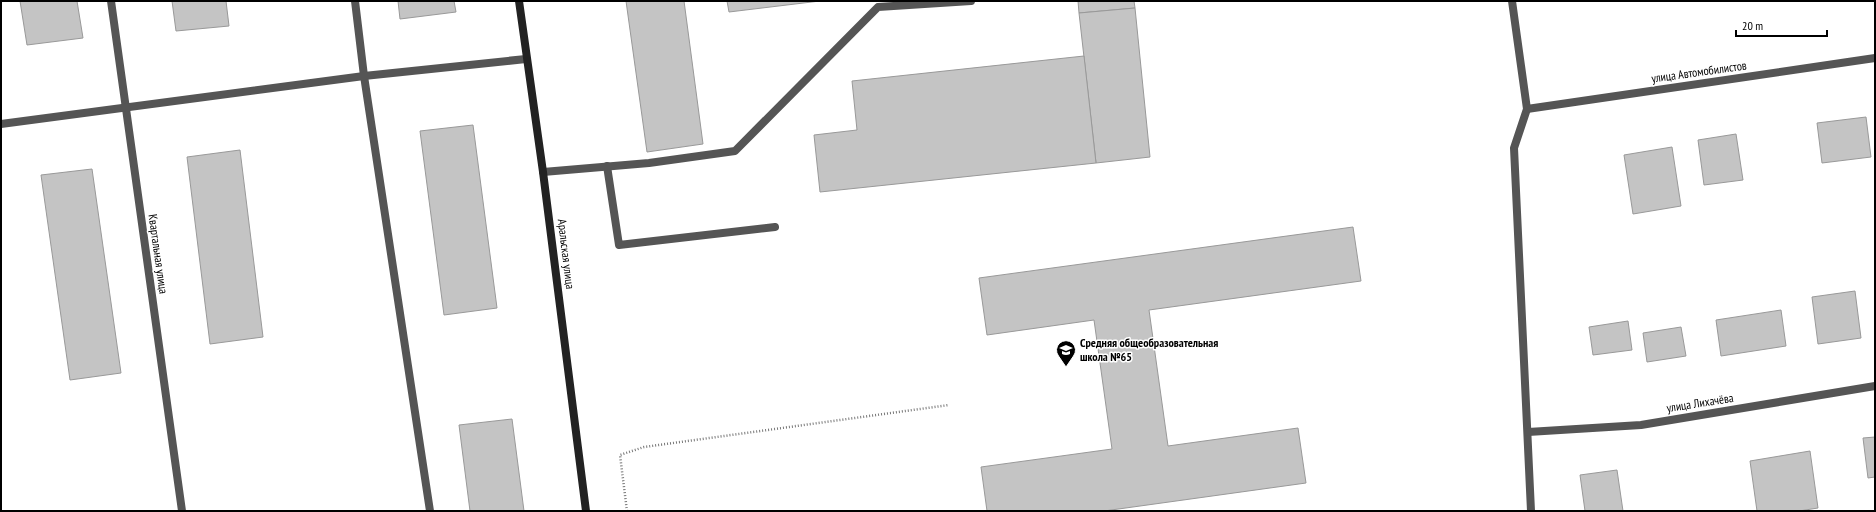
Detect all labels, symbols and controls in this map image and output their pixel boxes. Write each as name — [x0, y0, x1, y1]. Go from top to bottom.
scale bar — [1736, 12, 1827, 38]
text: 20 m — [1742, 18, 1763, 33]
street label: улица Автомобилистов — [1650, 57, 1748, 86]
street label: Квартальная улица — [145, 213, 172, 295]
street label: Аральская улица — [555, 218, 578, 290]
place label: Средняя общеобразовательная школа №65 — [1080, 335, 1218, 364]
school or university icon: Средняя общеобразовательная школа №65 — [1055, 339, 1077, 367]
street label: улица Лихачёва — [1665, 390, 1735, 415]

